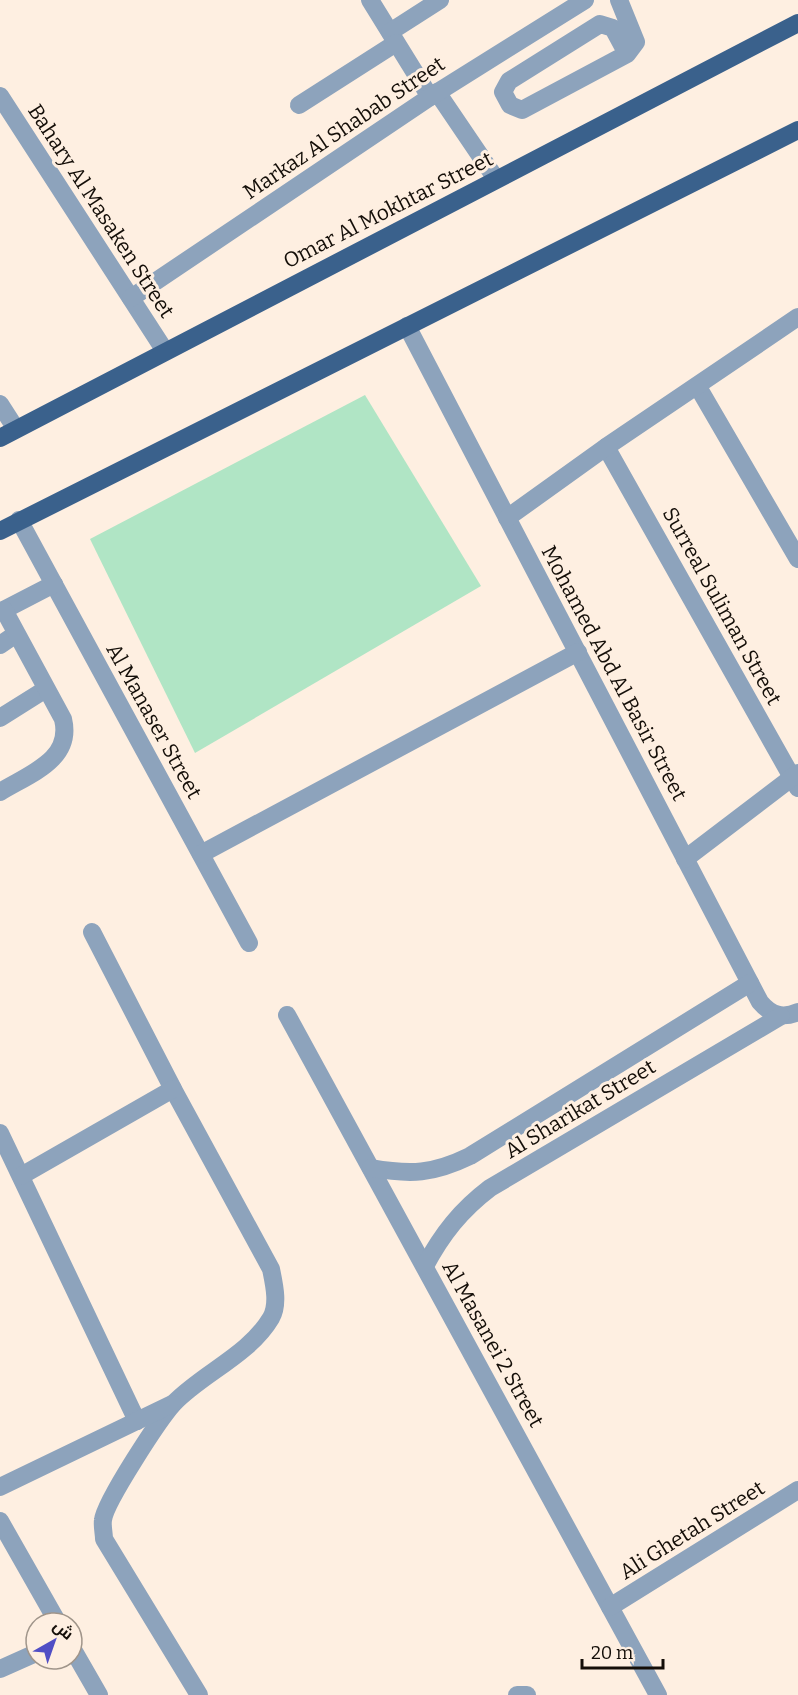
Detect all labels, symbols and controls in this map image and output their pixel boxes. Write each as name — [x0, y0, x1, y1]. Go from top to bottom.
street label: Markaz Al Shabab Street — [238, 51, 450, 205]
street label: Bahary Al Masaken Street — [22, 99, 180, 323]
street label: Omar Al Mokhtar Street — [279, 146, 498, 274]
street label: Surreal Suliman Street — [657, 503, 787, 710]
street label: Mohamed Abd Al Basir Street — [536, 541, 693, 805]
street label: Al Manaser Street — [101, 639, 208, 804]
street label: Al Sharikat Street — [500, 1054, 660, 1164]
street label: Al Masanei 2 Street — [436, 1256, 550, 1432]
street label: Ali Ghetah Street — [615, 1475, 770, 1585]
north arrow — [24, 1611, 84, 1671]
text: ش — [49, 1616, 77, 1644]
scale bar — [582, 1632, 663, 1670]
text: 20 m — [591, 1642, 633, 1664]

